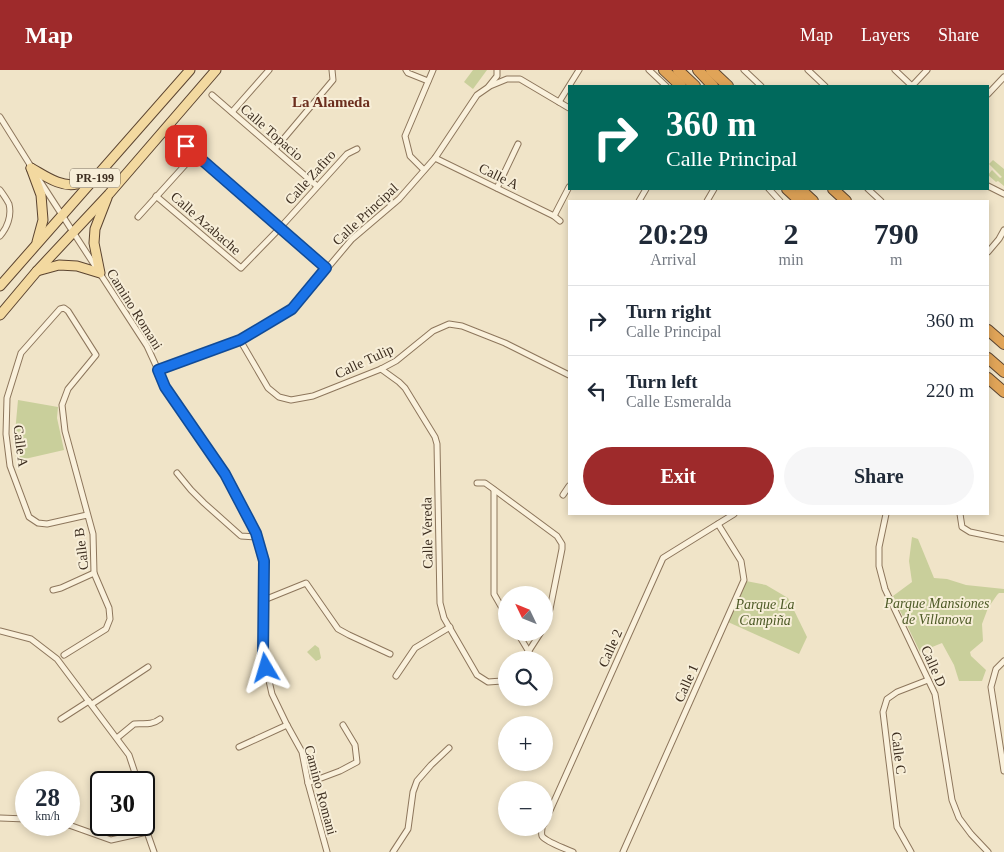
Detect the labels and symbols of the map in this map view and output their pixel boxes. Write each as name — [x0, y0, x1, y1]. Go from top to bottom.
district label: La Alameda — [292, 94, 370, 110]
street label: Calle Topacio — [237, 101, 306, 164]
pin — [165, 125, 207, 167]
street label: Calle Zafiro — [282, 147, 339, 208]
street label: Calle A — [476, 160, 522, 193]
road number: PR-199 — [70, 169, 120, 188]
street label: Calle Principal — [330, 180, 401, 248]
street label: Calle Azabache — [168, 189, 244, 258]
street label: Camino Romani — [104, 266, 165, 352]
street label: Calle Tulip — [333, 341, 396, 381]
street label: Calle A — [10, 424, 31, 469]
street label: Calle Vereda — [419, 496, 436, 569]
street label: Calle B — [71, 527, 92, 571]
north arrow — [498, 586, 552, 641]
park label: Parque Mansiones de Villanova — [884, 596, 990, 627]
park label: Parque La Campiña — [735, 597, 794, 628]
street label: Calle 2 — [595, 627, 625, 670]
position arrow — [239, 641, 291, 693]
street label: Calle D — [918, 643, 949, 689]
street label: Calle 1 — [671, 662, 701, 705]
street label: Calle C — [888, 731, 909, 775]
street label: Camino Romani — [301, 744, 340, 837]
speed limit sign: 30 — [90, 771, 155, 836]

